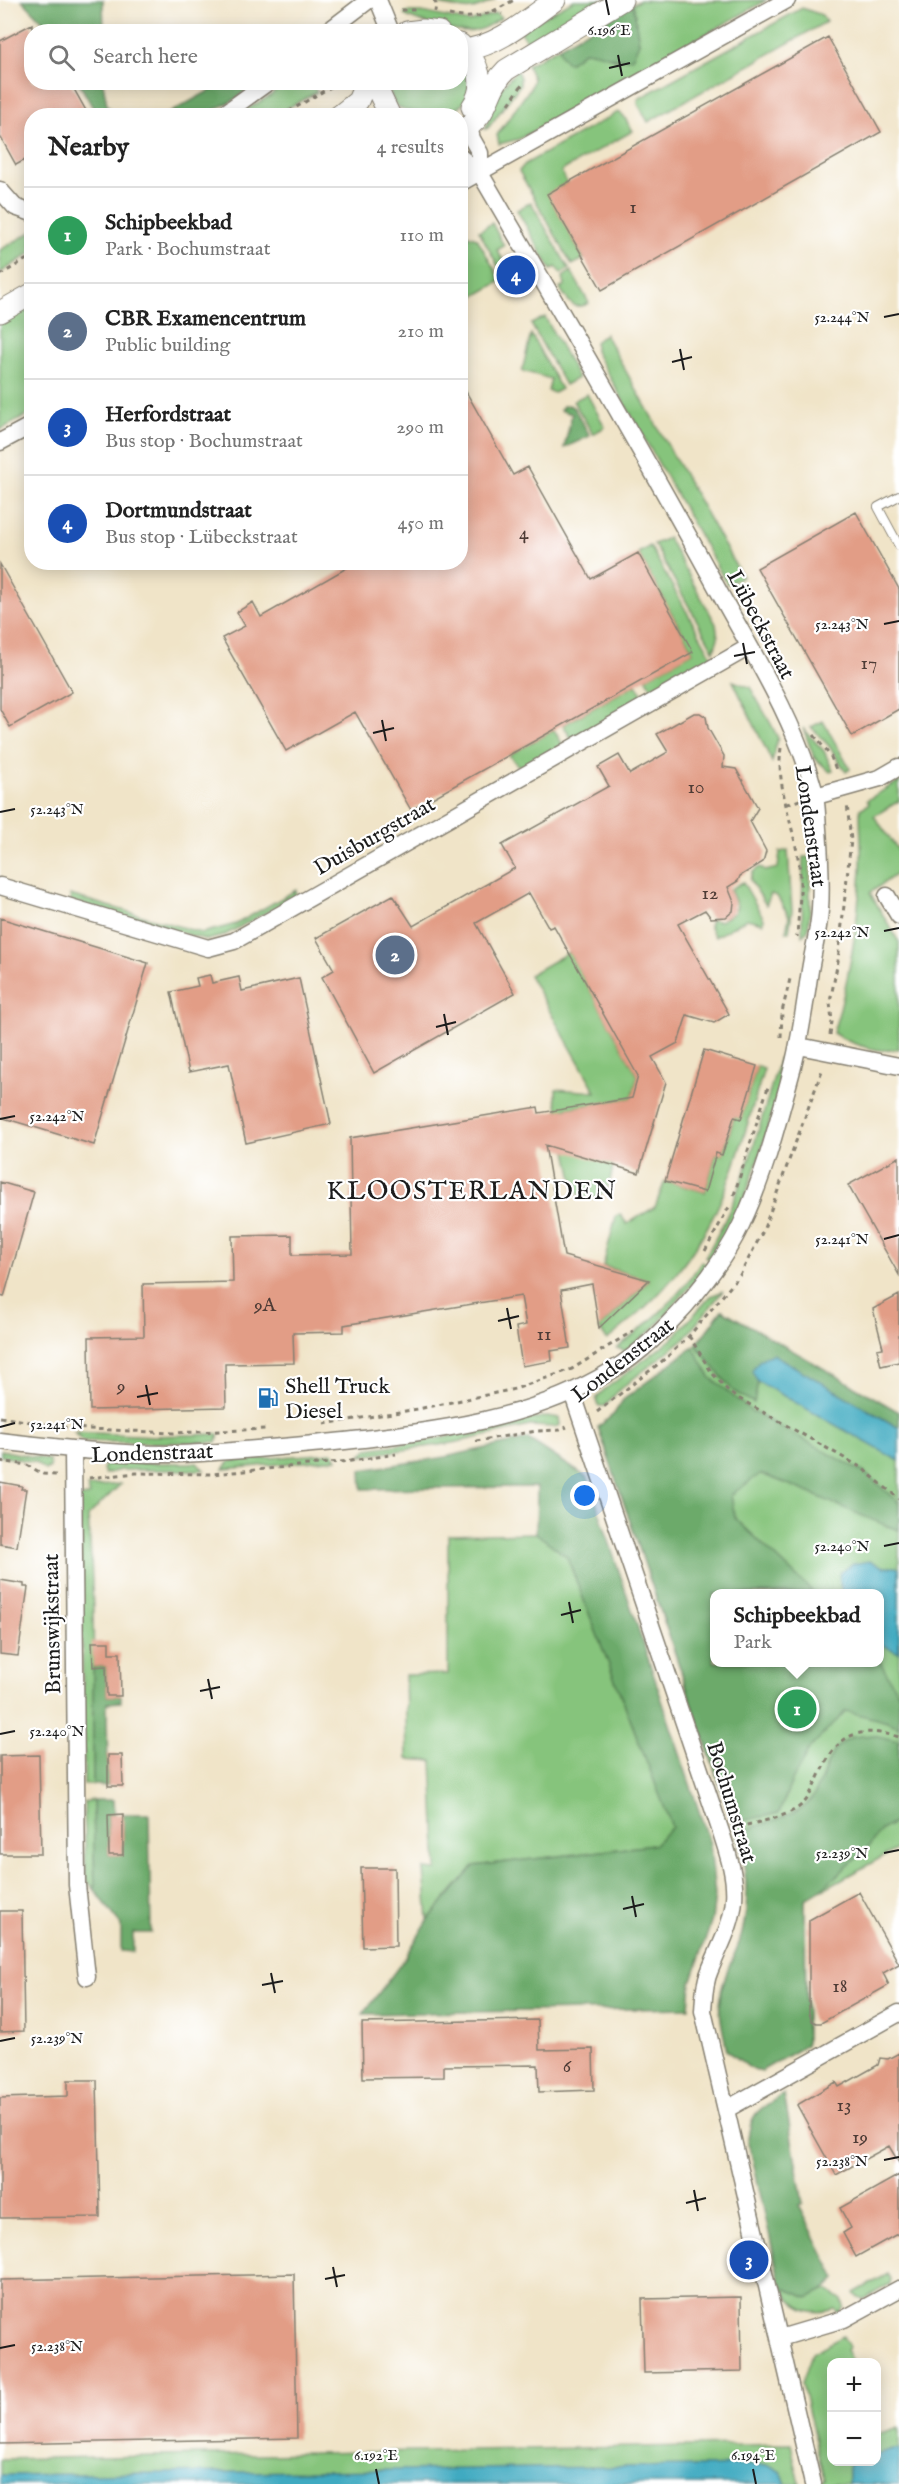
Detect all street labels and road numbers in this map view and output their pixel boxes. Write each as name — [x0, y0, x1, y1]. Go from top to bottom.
street label: Lübeckstraat — [720, 565, 801, 685]
street label: Londenstraat — [788, 764, 832, 889]
street label: Duisburgstraat — [309, 790, 441, 883]
street label: Londenstraat — [566, 1311, 681, 1409]
street label: Londenstraat — [90, 1438, 214, 1470]
street label: Brunswijkstraat — [38, 1553, 68, 1695]
street label: Bochumstraat — [699, 1738, 763, 1867]

